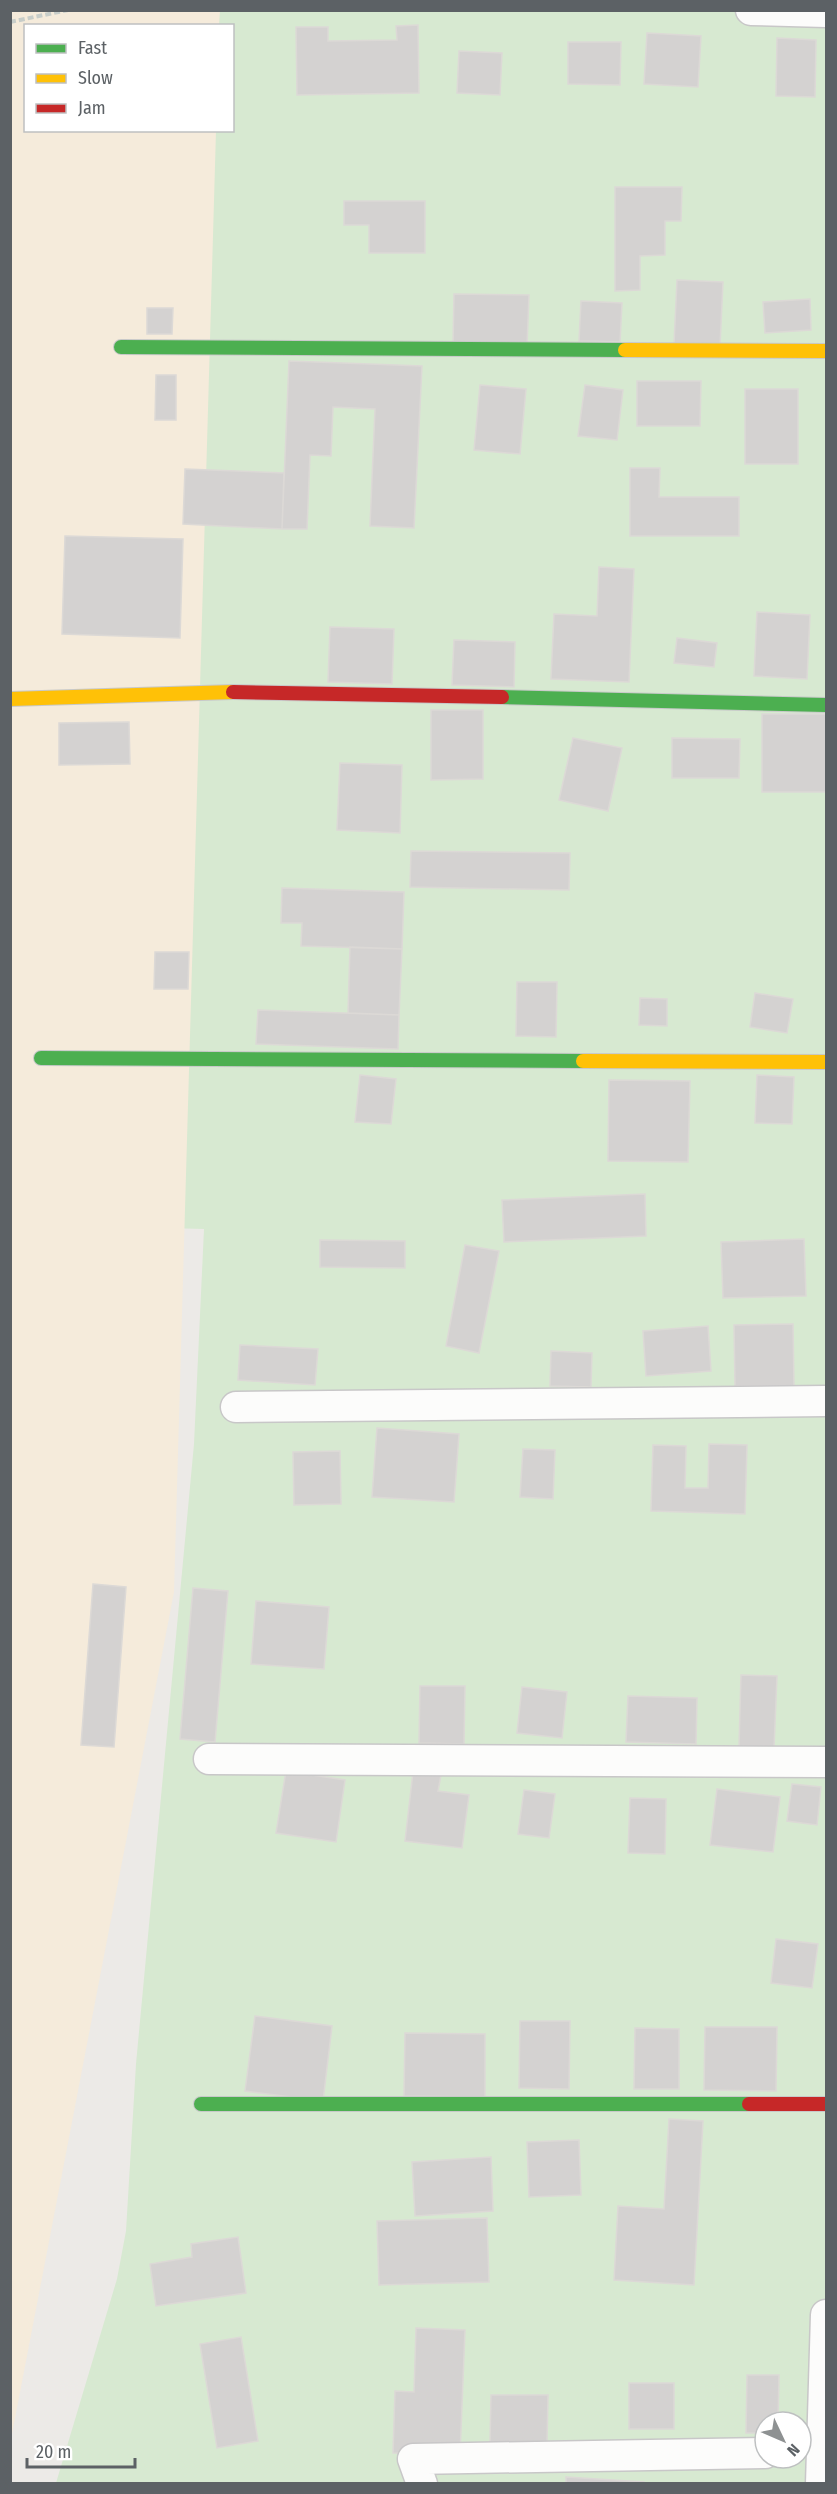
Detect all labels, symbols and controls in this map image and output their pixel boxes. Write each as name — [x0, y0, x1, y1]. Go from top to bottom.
legend — [24, 24, 234, 132]
text: Fast — [78, 37, 107, 59]
text: Slow — [78, 67, 113, 89]
text: Jam — [78, 97, 106, 119]
north arrow — [753, 2410, 813, 2470]
scale bar — [27, 2431, 135, 2469]
text: N — [783, 2440, 804, 2460]
text: 20 m — [36, 2441, 71, 2463]

